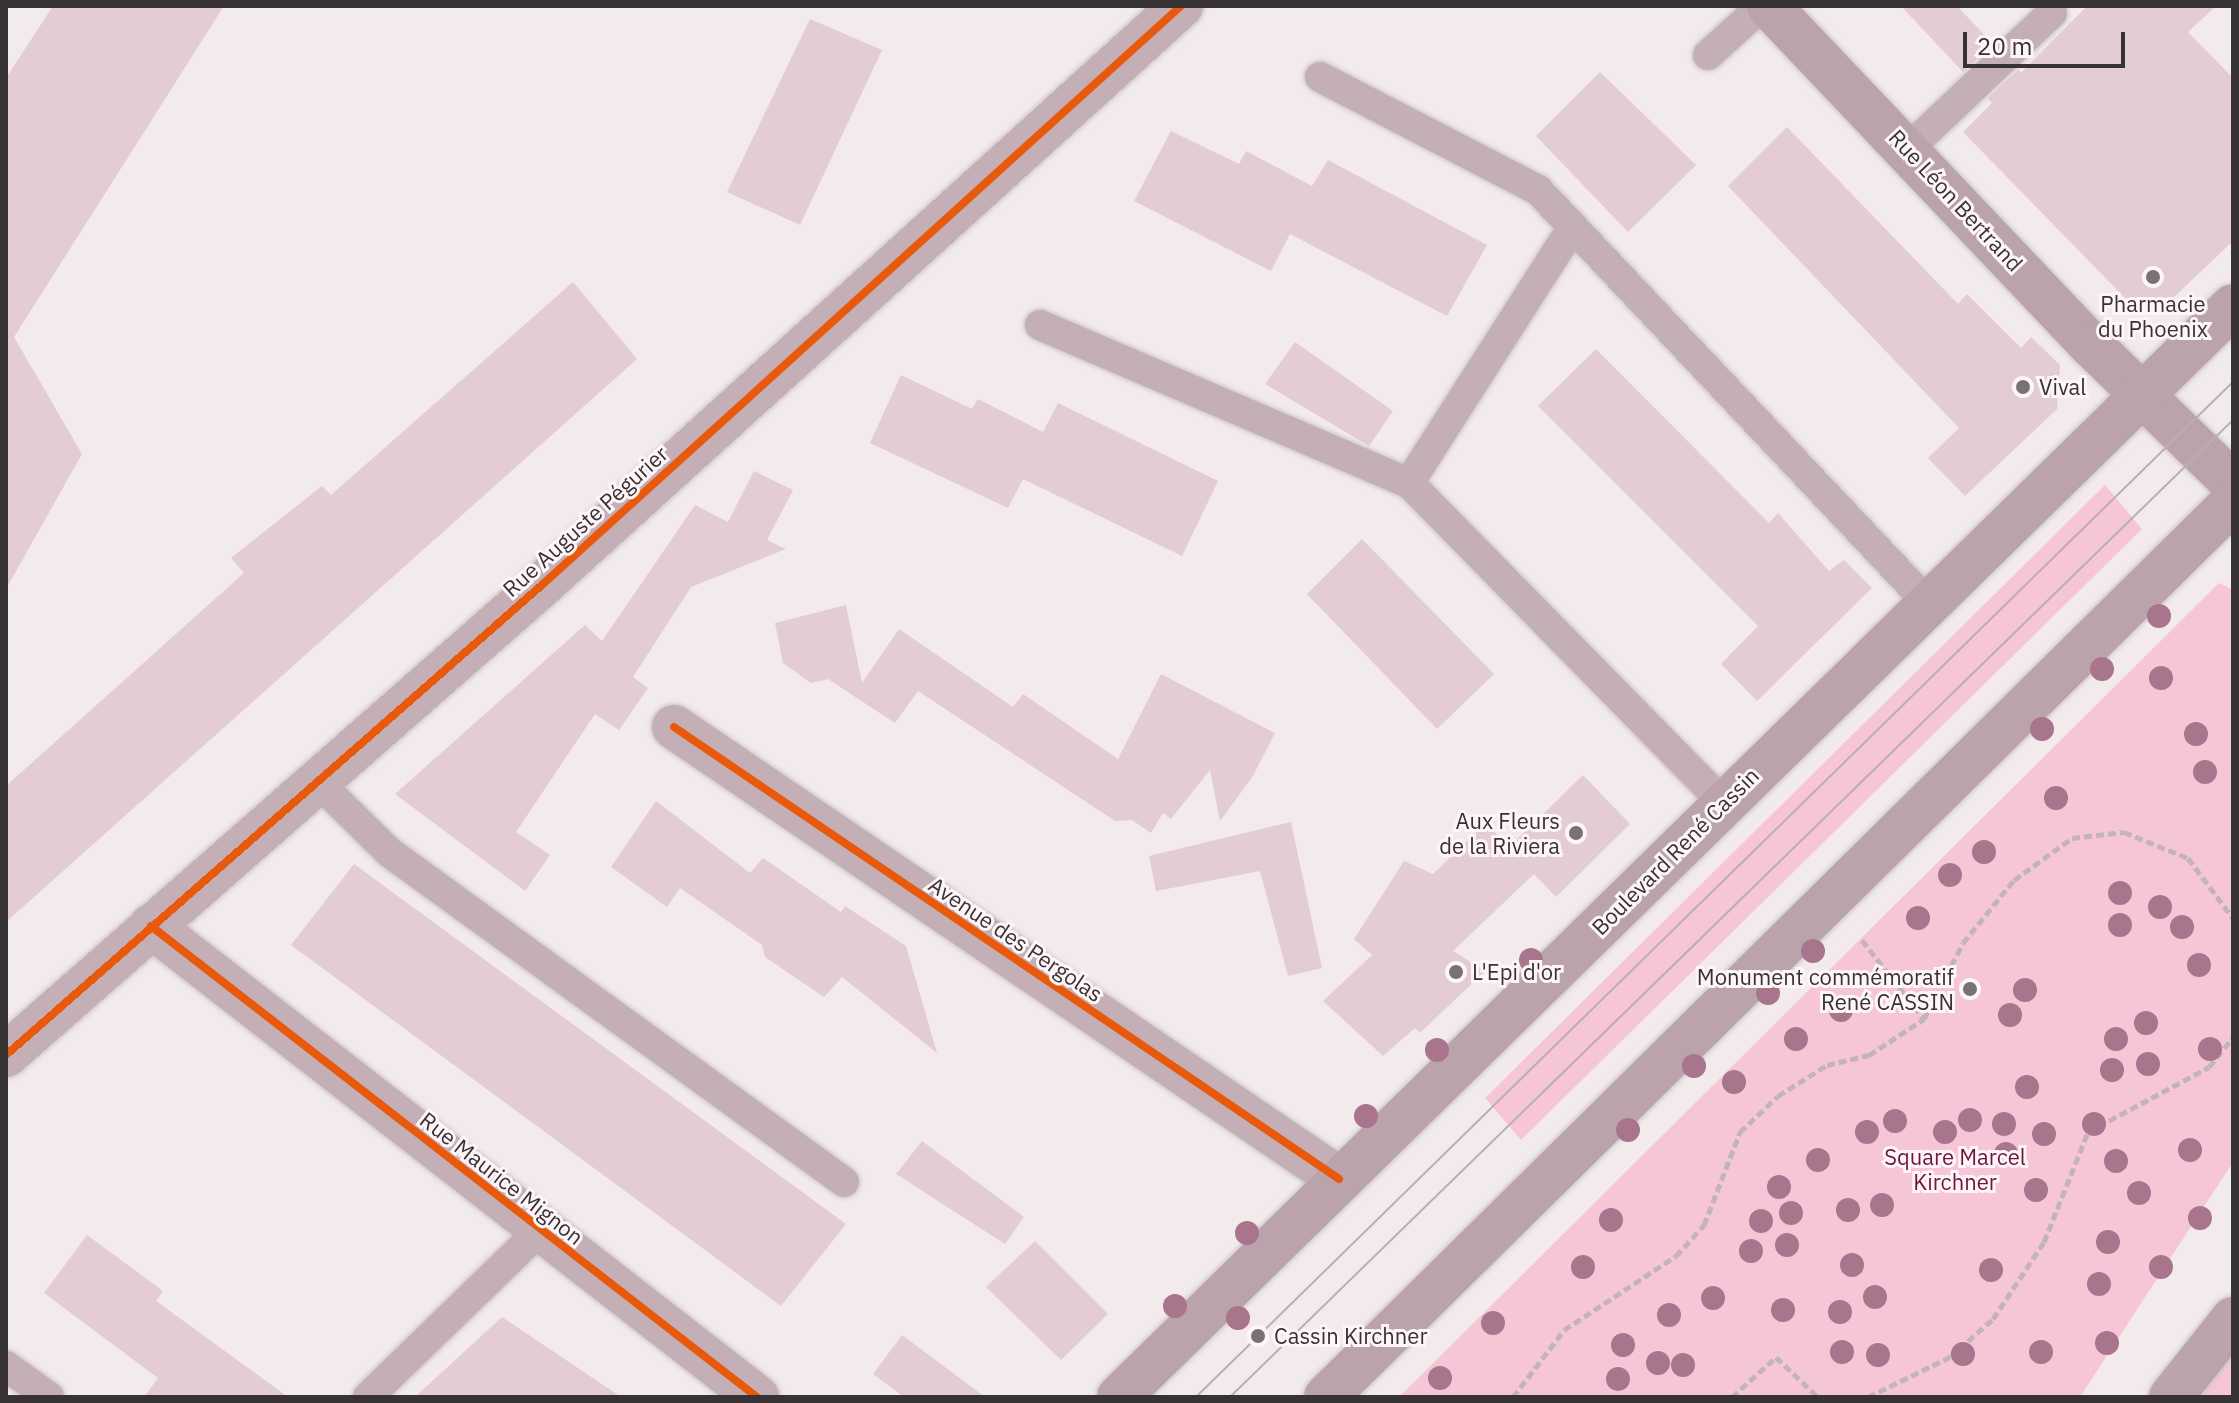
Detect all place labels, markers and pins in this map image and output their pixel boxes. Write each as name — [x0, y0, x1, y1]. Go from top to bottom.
marker: Pharmacie du Phoenix — [2144, 268, 2162, 286]
place label: Pharmacie du Phoenix — [2098, 290, 2208, 342]
place label: Vival — [2039, 374, 2086, 400]
marker: Vival — [2014, 378, 2032, 396]
place label: Aux Fleurs de la Riviera — [1439, 807, 1560, 858]
marker: Aux Fleurs de la Riviera — [1567, 824, 1585, 842]
place label: L'Epi d'or — [1472, 959, 1561, 985]
marker: L'Epi d'or — [1447, 963, 1465, 981]
place label: Monument commémoratif René CASSIN — [1697, 963, 1954, 1014]
marker: Monument commémoratif René CASSIN — [1961, 980, 1979, 998]
place label: Cassin Kirchner — [1274, 1323, 1428, 1349]
marker: Cassin Kirchner — [1249, 1327, 1267, 1345]

